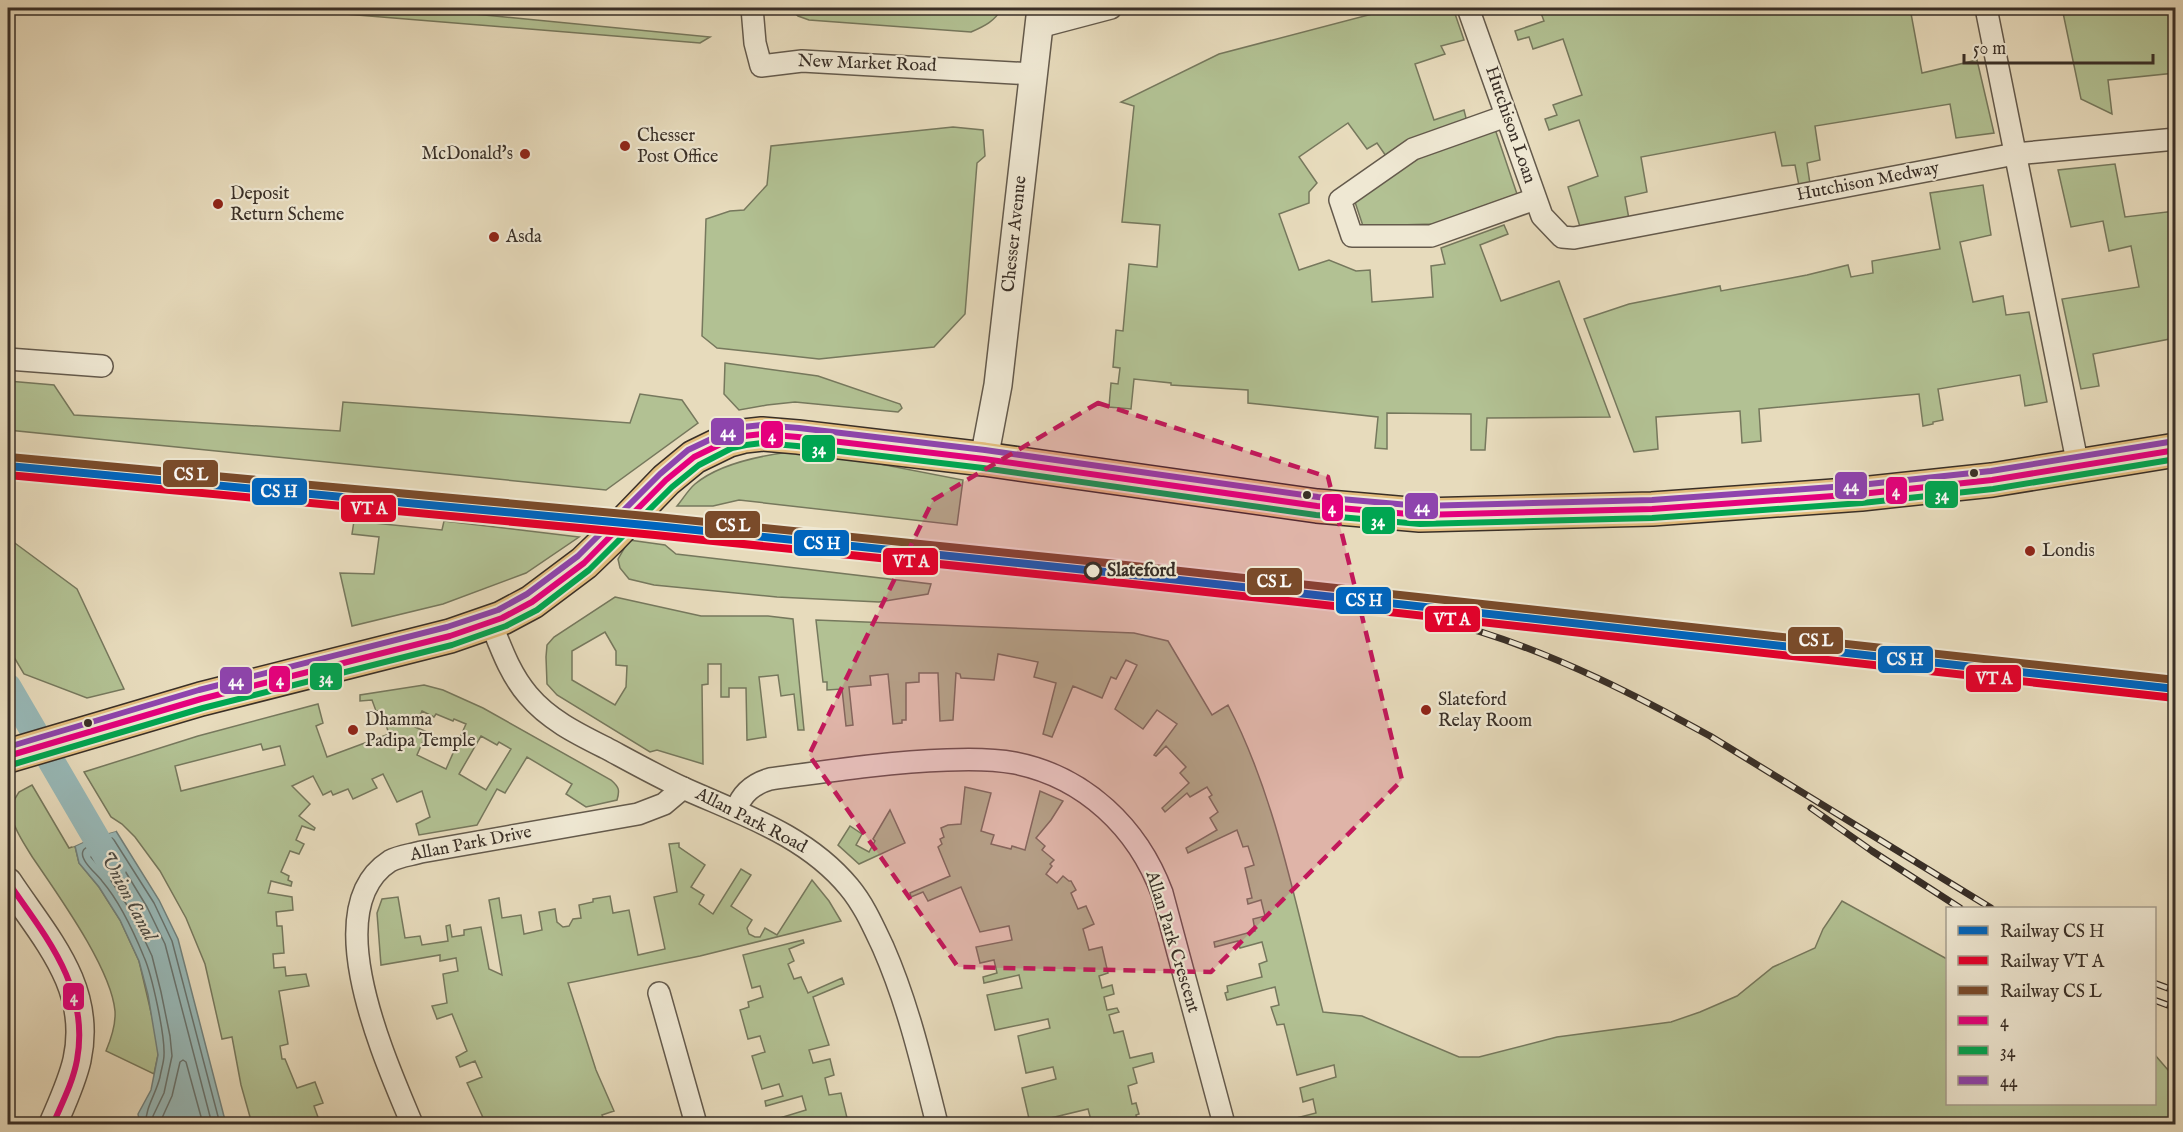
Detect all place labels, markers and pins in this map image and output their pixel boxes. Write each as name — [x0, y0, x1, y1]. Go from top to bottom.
place label: Chesser Post Office — [637, 125, 718, 169]
marker: Chesser Post Office — [618, 139, 632, 153]
place label: McDonald's — [421, 143, 513, 166]
marker: McDonald's — [518, 147, 532, 161]
place label: Deposit Return Scheme — [230, 183, 344, 227]
marker: Deposit Return Scheme — [211, 197, 225, 211]
place label: Asda — [505, 226, 542, 249]
marker: Asda — [487, 230, 501, 244]
unlabelled marker — [1968, 467, 1980, 479]
unlabelled marker — [1301, 489, 1313, 501]
place label: Londis — [2042, 540, 2095, 563]
marker: Londis — [2023, 544, 2037, 558]
place label: Slateford — [1107, 560, 1176, 583]
marker: Slateford — [1084, 562, 1102, 580]
place label: Slateford Relay Room — [1438, 689, 1532, 733]
marker: Slateford Relay Room — [1419, 703, 1433, 717]
place label: Dhamma Padipa Temple — [365, 709, 475, 753]
unlabelled marker — [82, 717, 94, 729]
marker: Dhamma Padipa Temple — [346, 723, 360, 737]

